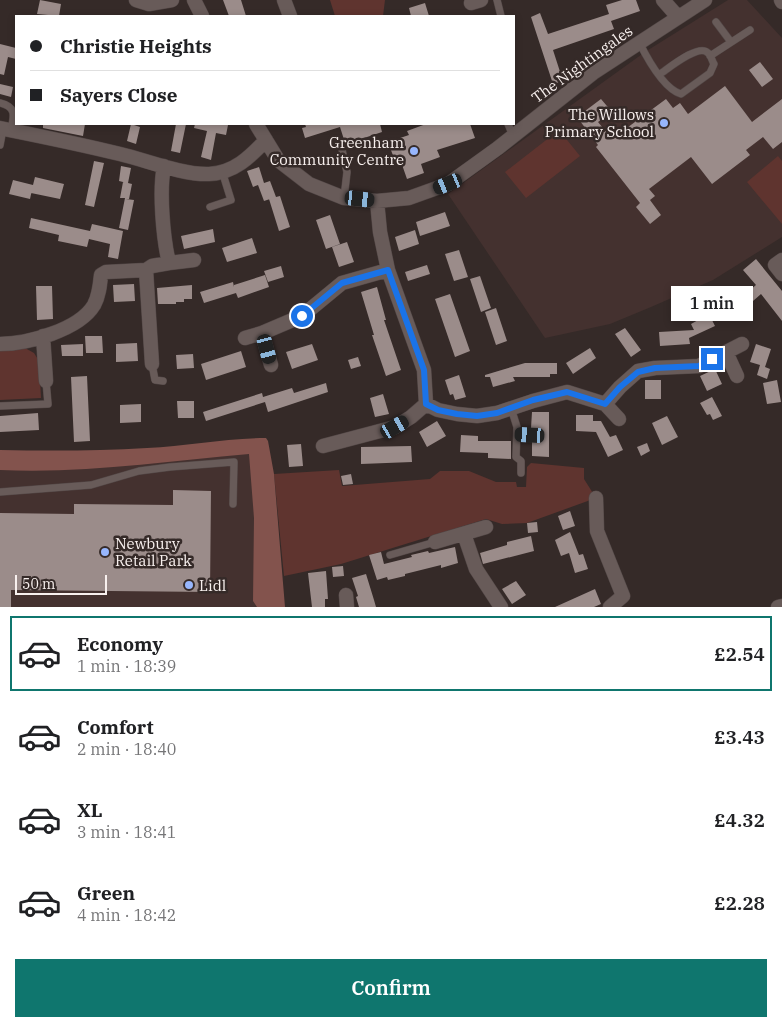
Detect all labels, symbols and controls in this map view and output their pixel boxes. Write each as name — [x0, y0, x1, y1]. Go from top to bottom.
street label: The Nightingales — [528, 21, 636, 107]
text: Christie Heights — [60, 34, 212, 58]
text: Sayers Close — [60, 83, 177, 107]
place label: The Willows Primary School — [545, 105, 654, 141]
marker: The Willows Primary School — [658, 117, 670, 129]
place label: Greenham Community Centre — [270, 133, 404, 169]
marker: Greenham Community Centre — [408, 145, 420, 157]
car — [431, 171, 464, 197]
car — [344, 190, 375, 208]
callout: 1 min — [671, 286, 753, 322]
text: 1 min — [690, 293, 734, 313]
route start — [291, 305, 313, 327]
car — [255, 333, 278, 365]
route end — [701, 348, 723, 370]
car — [378, 413, 411, 441]
car — [514, 427, 545, 443]
place label: Newbury Retail Park — [115, 534, 192, 570]
marker: Newbury Retail Park — [99, 546, 111, 558]
scale bar — [15, 572, 108, 595]
text: 50 m — [22, 575, 55, 593]
place label: Lidl — [199, 576, 226, 595]
marker: Lidl — [183, 579, 195, 591]
icon: car — [17, 631, 62, 676]
text: Economy — [77, 632, 163, 656]
text: £2.54 — [714, 642, 765, 666]
text: 1 min · 18:39 — [77, 656, 176, 676]
icon: car — [17, 714, 62, 759]
text: Comfort — [77, 715, 154, 739]
text: £3.43 — [714, 725, 765, 749]
text: 2 min · 18:40 — [77, 739, 176, 759]
icon: car — [17, 797, 62, 842]
text: XL — [77, 798, 103, 822]
text: £4.32 — [714, 808, 765, 832]
text: 3 min · 18:41 — [77, 822, 176, 842]
icon: car — [17, 880, 62, 925]
text: Green — [77, 881, 135, 905]
text: £2.28 — [714, 891, 765, 915]
text: 4 min · 18:42 — [77, 905, 176, 925]
button: Confirm — [15, 959, 767, 1017]

